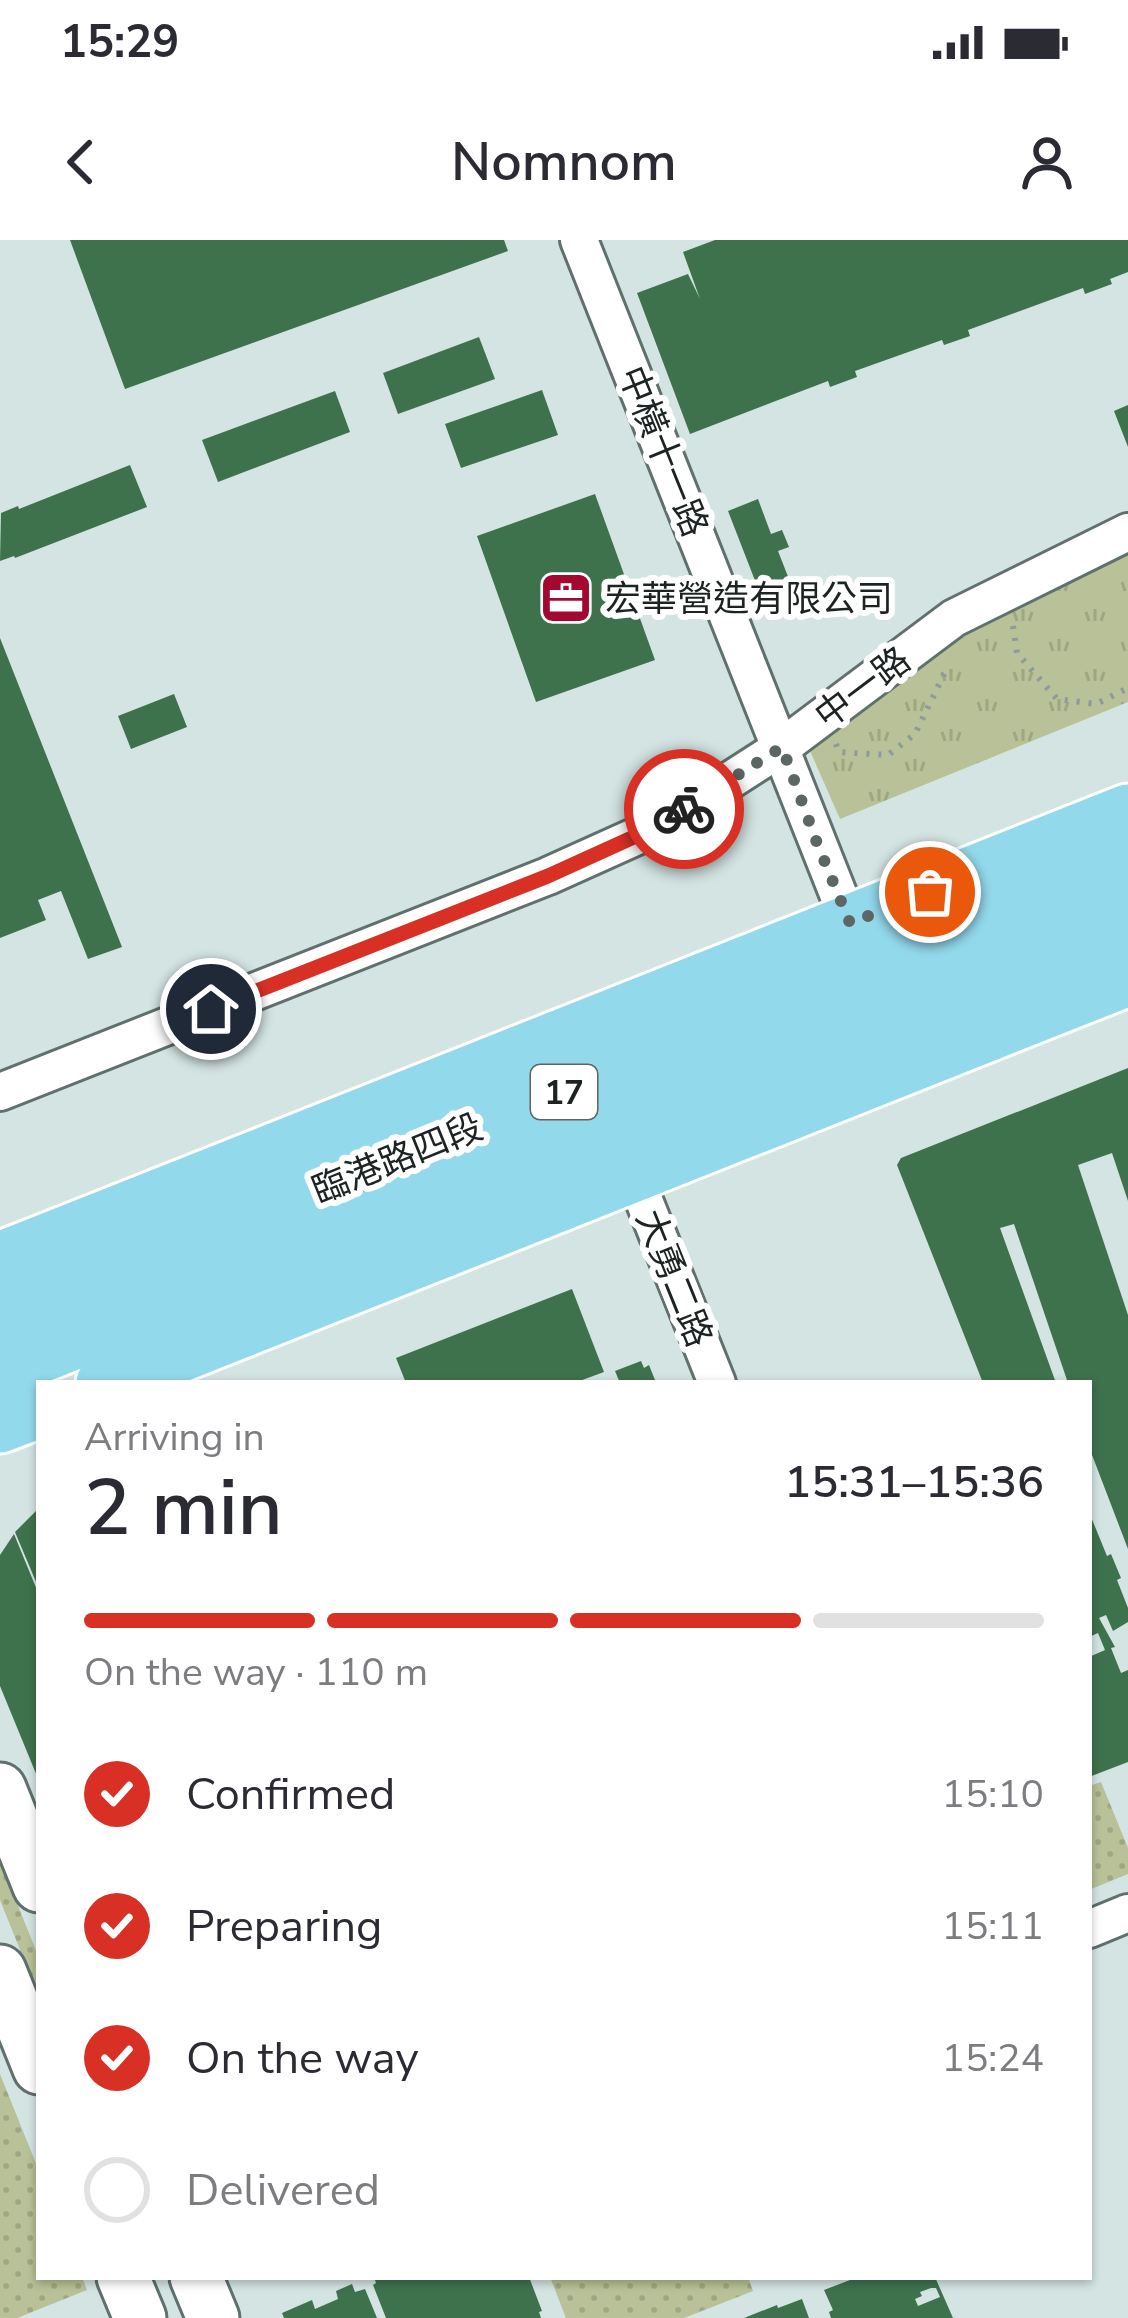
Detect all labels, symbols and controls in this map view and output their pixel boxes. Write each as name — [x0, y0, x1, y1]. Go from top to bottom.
text: 15:29 — [60, 12, 179, 73]
text: Nomnom — [451, 125, 677, 199]
icon: back — [48, 129, 114, 195]
icon: person — [1014, 129, 1080, 195]
street label: 中橫十一路 — [606, 359, 719, 544]
office icon: 宏華營造有限公司 — [538, 570, 594, 626]
place label: 宏華營造有限公司 — [605, 575, 893, 624]
street label: 中一路 — [805, 636, 921, 740]
courier — [624, 749, 744, 869]
icon: bike — [651, 776, 717, 842]
pin — [879, 841, 981, 943]
icon: bag — [897, 859, 963, 925]
pin — [160, 958, 262, 1060]
icon: home — [178, 976, 244, 1042]
road number: 17 — [531, 1065, 597, 1119]
street label: 臨港路四段 — [305, 1103, 490, 1216]
street label: 大勇二路 — [624, 1203, 723, 1355]
text: Arriving in — [84, 1411, 265, 1464]
text: 15:31–15:36 — [784, 1452, 1044, 1513]
text: 2 min — [84, 1455, 283, 1562]
text: On the way · 110 m — [84, 1646, 428, 1699]
icon: check — [84, 1761, 150, 1827]
text: Confirmed — [186, 1764, 395, 1825]
text: 15:10 — [942, 1768, 1044, 1821]
icon: check — [84, 1893, 150, 1959]
text: Preparing — [186, 1896, 382, 1957]
text: 15:11 — [942, 1900, 1044, 1953]
icon: check — [84, 2025, 150, 2091]
text: On the way — [186, 2028, 419, 2089]
text: 15:24 — [942, 2032, 1044, 2085]
text: Delivered — [186, 2160, 380, 2221]

